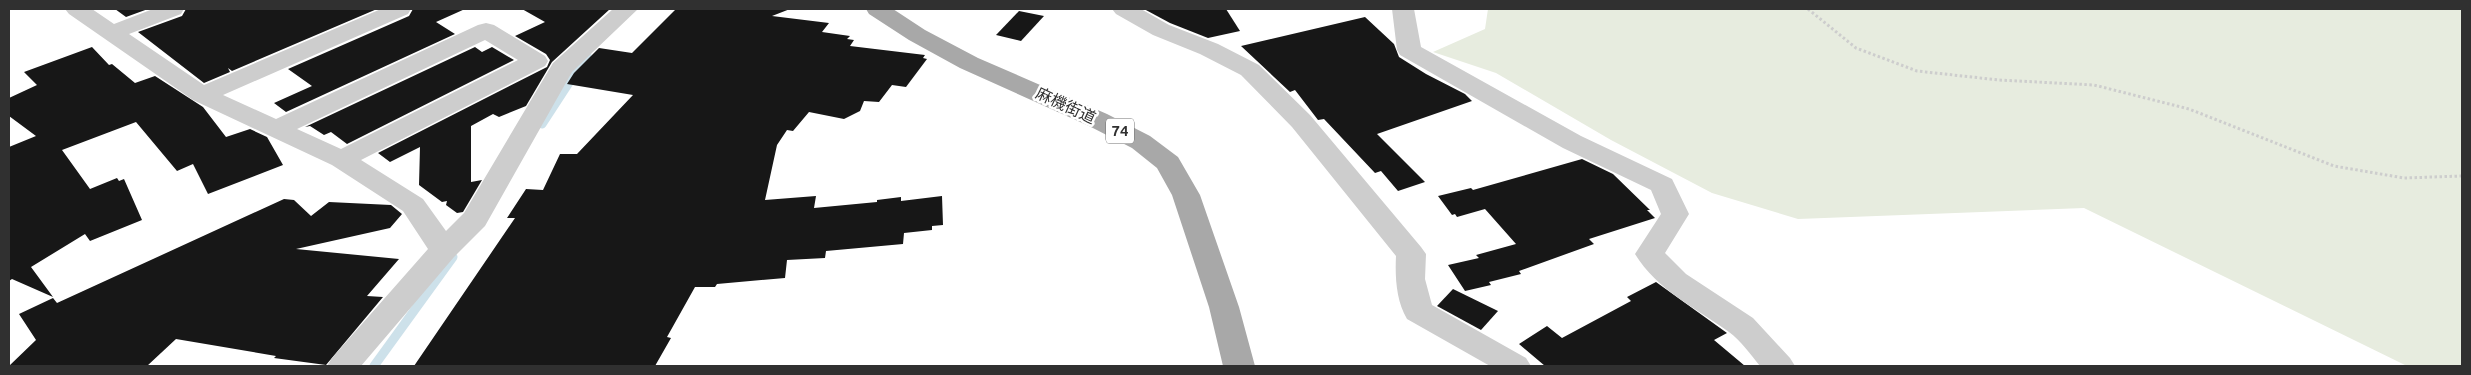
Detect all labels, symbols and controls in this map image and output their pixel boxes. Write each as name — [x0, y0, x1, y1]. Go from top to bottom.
street label: 麻機街道 — [1033, 83, 1099, 127]
road number: 74 — [1106, 118, 1134, 144]

